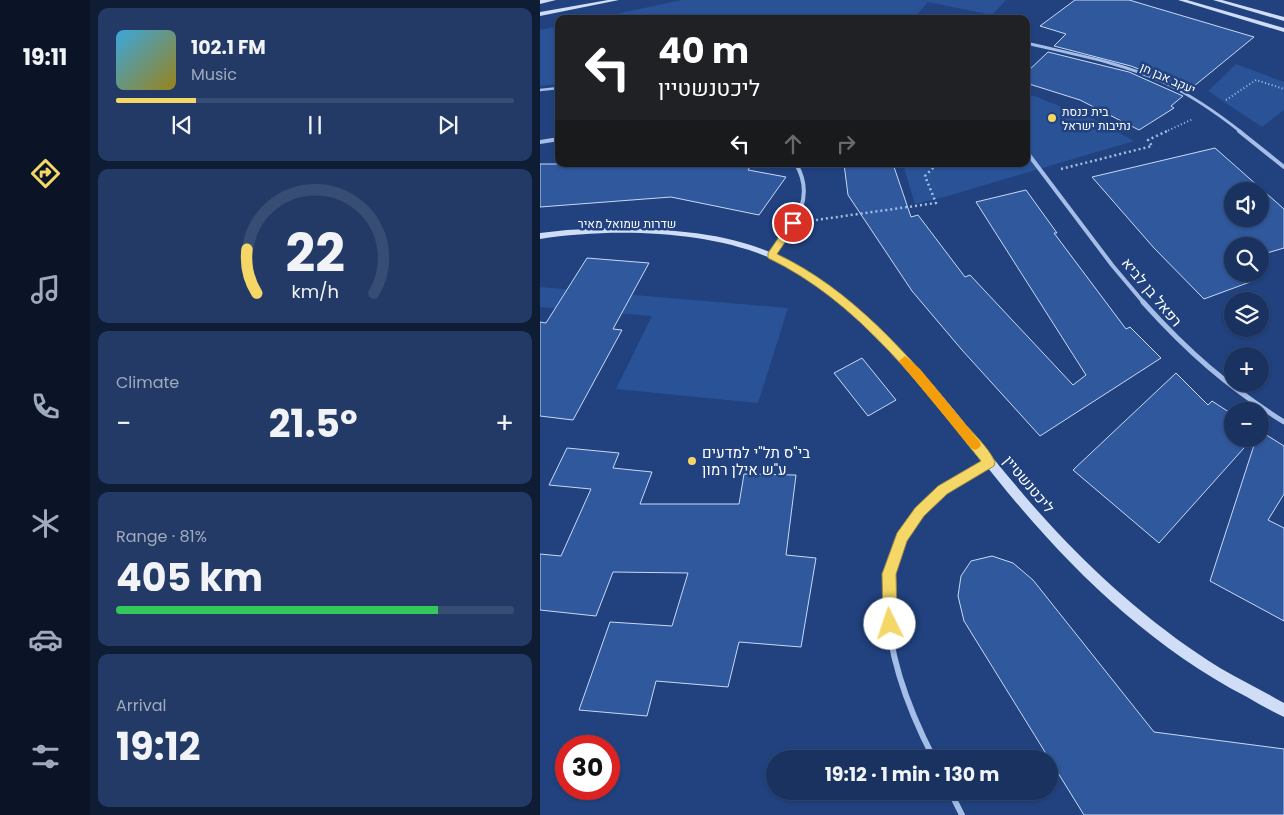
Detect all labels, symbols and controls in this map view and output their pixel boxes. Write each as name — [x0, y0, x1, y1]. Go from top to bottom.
text: 40 m — [658, 26, 749, 75]
text: 102.1 FM — [191, 34, 266, 61]
icon: left — [575, 35, 640, 100]
text: 19:11 — [23, 42, 67, 73]
street label: יעקב אבן חן — [1138, 58, 1198, 98]
text: Music — [191, 63, 237, 86]
text: ליכטנשטיין — [658, 73, 760, 104]
place label: בית כנסת נתיבות ישראל — [1062, 103, 1131, 134]
icon: previous — [168, 111, 196, 139]
icon: pause — [301, 111, 329, 139]
icon: next — [434, 111, 462, 139]
marker: בית כנסת נתיבות ישראל — [1046, 112, 1058, 124]
icon: left — [726, 130, 754, 158]
icon: ahead — [779, 130, 807, 158]
icon: right — [832, 130, 860, 158]
icon: directions — [28, 156, 63, 191]
map controls — [1224, 182, 1269, 447]
button: sound — [1224, 182, 1269, 227]
pin — [772, 202, 814, 244]
icon: arrive — [779, 209, 807, 237]
street label: שדרות שמואל מאיר — [578, 215, 676, 232]
text: 22 — [285, 217, 345, 290]
button: search — [1224, 237, 1269, 282]
street label: רפאל בן לביא — [1117, 253, 1187, 331]
icon: music — [28, 272, 63, 307]
text: km/h — [291, 279, 339, 304]
button: layers — [1224, 292, 1269, 337]
button: + — [1224, 347, 1269, 392]
text: Climate — [116, 371, 179, 394]
icon: phone — [28, 389, 63, 424]
text: 21.5° — [269, 397, 358, 450]
button: − — [1224, 402, 1269, 447]
text: − — [116, 404, 131, 443]
text: + — [495, 404, 514, 443]
place label: בי"ס תל"י למדעים ע"ש אילן רמון — [702, 442, 810, 480]
street label: ליכטנשטיין — [999, 451, 1060, 518]
marker: בי"ס תל"י למדעים ע"ש אילן רמון — [686, 455, 698, 467]
icon: climate — [28, 506, 63, 541]
text: Range · 81% — [116, 525, 207, 548]
text: 405 km — [116, 551, 263, 604]
position arrow — [863, 597, 915, 649]
icon: car — [28, 622, 63, 657]
text: Arrival — [116, 694, 166, 717]
text: 19:12 — [116, 720, 200, 773]
speed limit sign: 30 — [555, 735, 620, 800]
icon: filters — [28, 739, 63, 774]
text: 19:12 · 1 min · 130 m — [825, 761, 999, 788]

